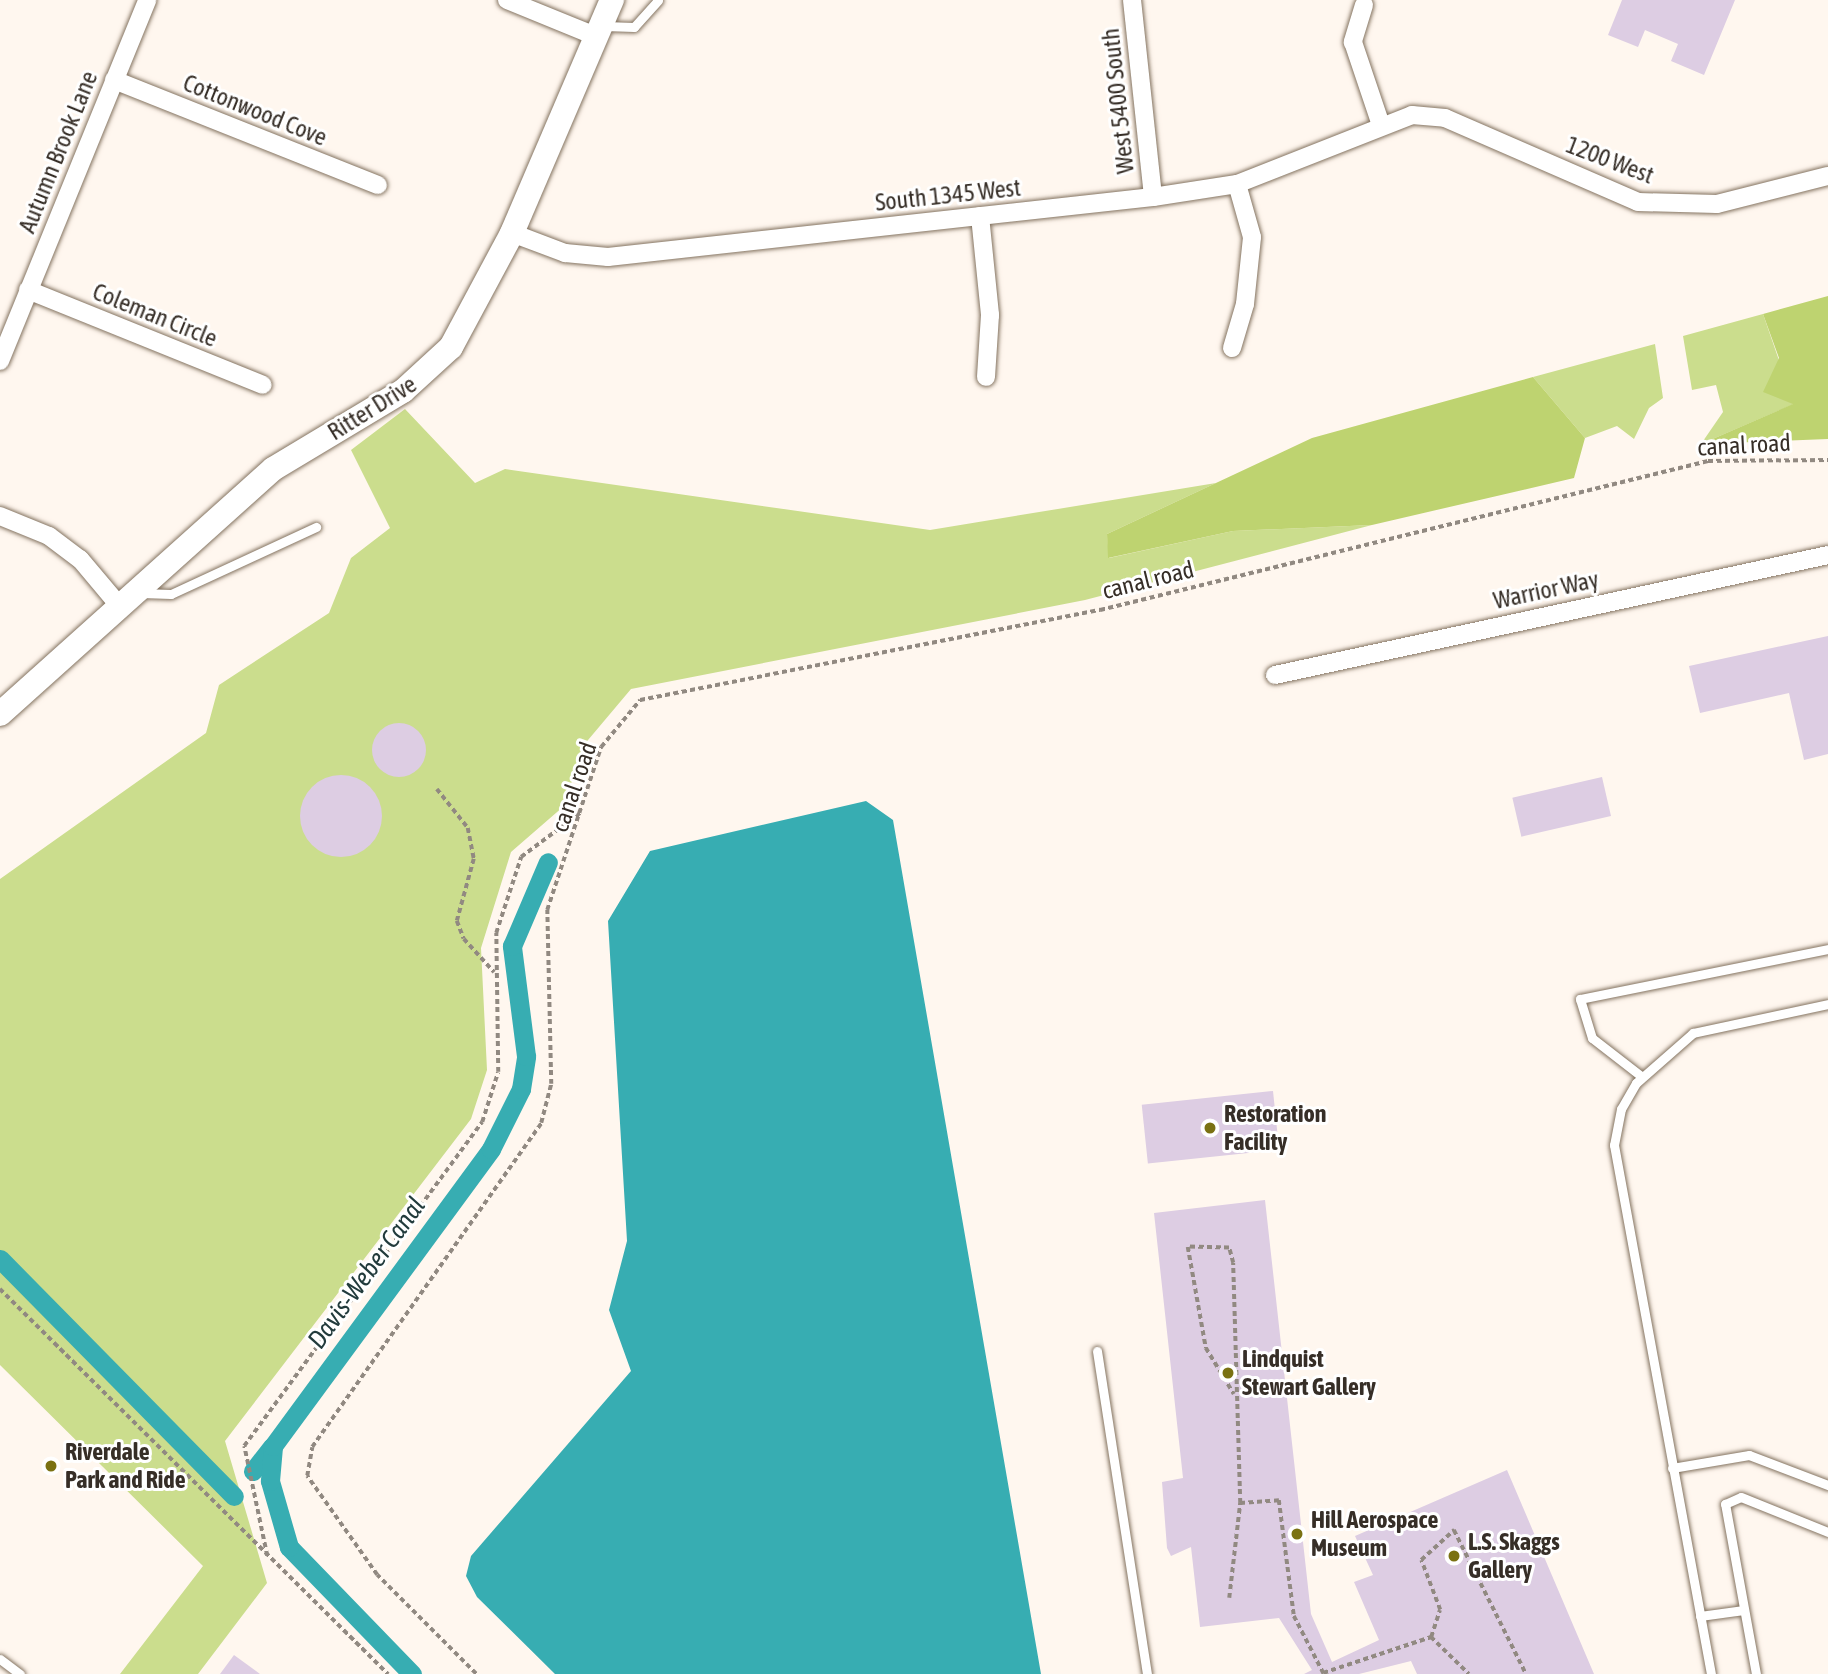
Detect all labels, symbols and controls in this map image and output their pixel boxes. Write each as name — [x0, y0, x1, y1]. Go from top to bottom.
street label: West 5400 South — [1096, 27, 1140, 175]
street label: Autumn Brook Lane — [12, 67, 104, 237]
street label: Cottonwood Cove — [179, 68, 331, 152]
street label: 1200 West — [1562, 130, 1658, 190]
street label: South 1345 West — [874, 173, 1022, 217]
street label: Coleman Circle — [89, 277, 221, 353]
street label: Ritter Drive — [322, 370, 422, 446]
street label: canal road — [1697, 428, 1791, 462]
street label: canal road — [1099, 555, 1197, 605]
street label: Warrior Way — [1491, 565, 1601, 615]
street label: canal road — [545, 738, 603, 836]
place label: Restoration Facility — [1224, 1100, 1326, 1156]
marker: Restoration Facility — [1202, 1120, 1218, 1136]
water label: Davis-Weber Canal — [302, 1191, 432, 1355]
place label: Lindquist Stewart Gallery — [1242, 1345, 1376, 1401]
marker: Lindquist Stewart Gallery — [1220, 1365, 1236, 1381]
place label: Riverdale Park and Ride — [65, 1438, 186, 1494]
marker: Riverdale Park and Ride — [43, 1458, 59, 1474]
place label: Hill Aerospace Museum — [1311, 1506, 1438, 1562]
marker: Hill Aerospace Museum — [1289, 1526, 1305, 1542]
place label: L.S. Skaggs Gallery — [1468, 1528, 1560, 1584]
marker: L.S. Skaggs Gallery — [1446, 1548, 1462, 1564]

